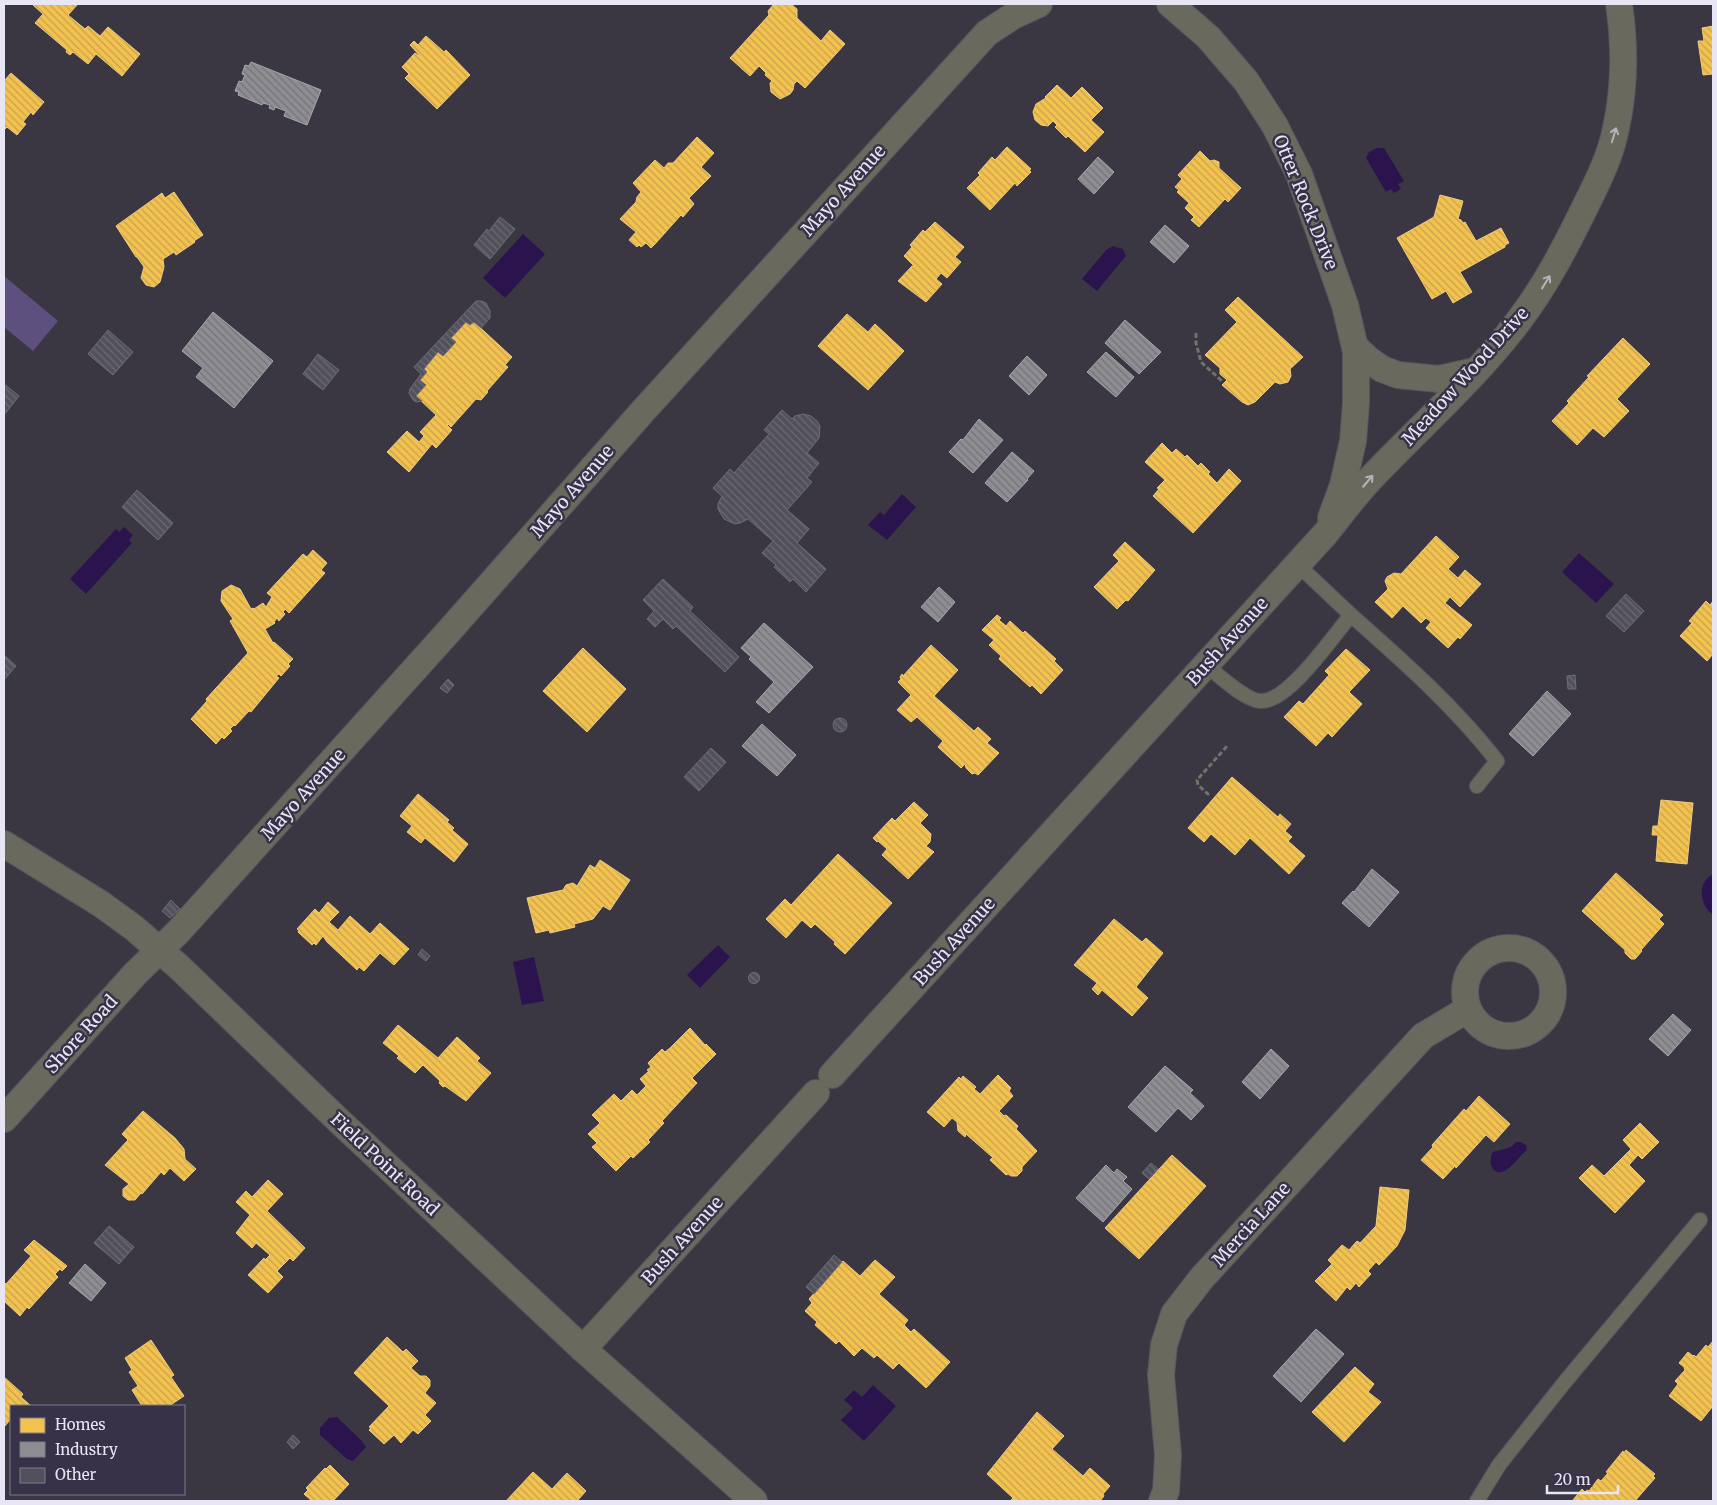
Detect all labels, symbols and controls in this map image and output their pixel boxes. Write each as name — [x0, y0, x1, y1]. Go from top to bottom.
one-way arrow — [1609, 127, 1619, 143]
street label: Otter Rock Drive — [1268, 131, 1344, 273]
street label: Mayo Avenue — [796, 139, 890, 241]
one-way arrow — [1541, 275, 1551, 289]
street label: Meadow Wood Drive — [1397, 302, 1533, 450]
street label: Mayo Avenue — [525, 440, 619, 542]
one-way arrow — [1363, 475, 1374, 488]
street label: Bush Avenue — [1181, 592, 1273, 690]
street label: Mayo Avenue — [256, 743, 350, 845]
street label: Bush Avenue — [908, 892, 1000, 990]
street label: Shore Road — [40, 990, 122, 1078]
street label: Field Point Road — [326, 1108, 444, 1220]
street label: Mercia Lane — [1207, 1177, 1295, 1271]
street label: Bush Avenue — [636, 1191, 728, 1289]
legend — [10, 1405, 185, 1495]
text: Homes — [55, 1415, 106, 1434]
text: Industry — [55, 1440, 118, 1459]
scale bar — [1547, 1462, 1618, 1494]
text: Other — [55, 1465, 97, 1484]
text: 20 m — [1554, 1470, 1591, 1489]

